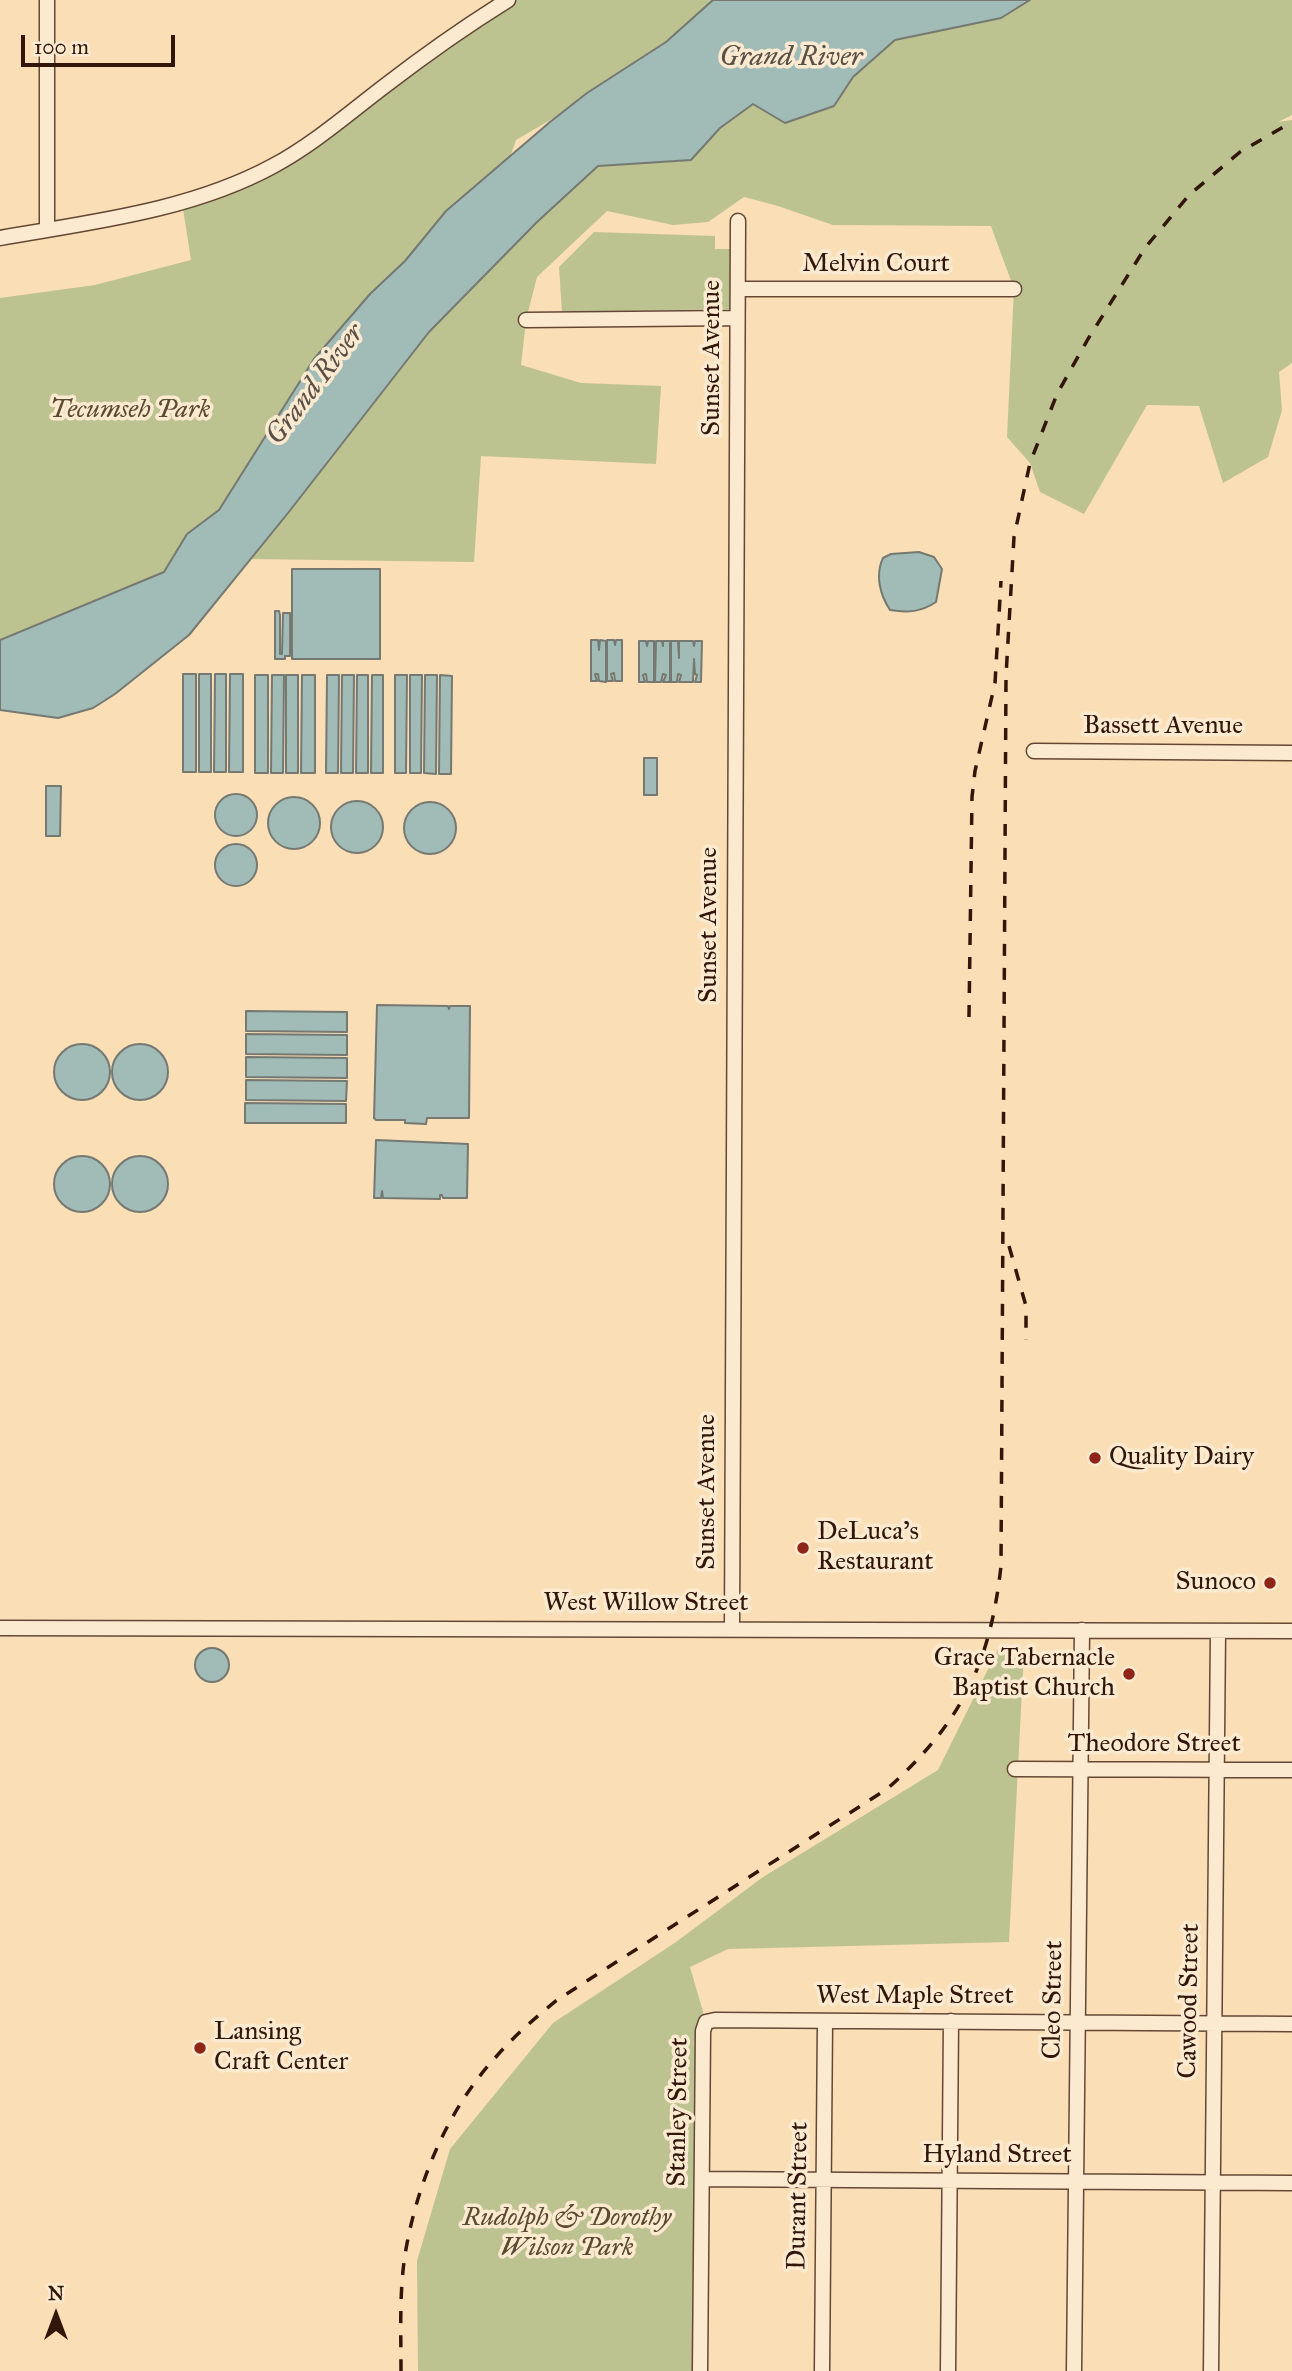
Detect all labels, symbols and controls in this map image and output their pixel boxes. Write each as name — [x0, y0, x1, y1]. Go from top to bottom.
scale bar — [24, 21, 178, 65]
text: 100 m — [34, 34, 89, 60]
water label: Grand River — [720, 41, 862, 75]
street label: Melvin Court — [802, 249, 950, 281]
street label: Sunset Avenue — [697, 280, 729, 436]
water label: Grand River — [260, 318, 372, 452]
park label: Tecumseh Park — [50, 395, 210, 427]
street label: Bassett Avenue — [1083, 711, 1243, 743]
street label: Sunset Avenue — [694, 847, 726, 1003]
street label: Sunset Avenue — [692, 1414, 724, 1570]
place label: Quality Dairy — [1109, 1442, 1254, 1474]
marker: Quality Dairy — [1087, 1450, 1103, 1466]
place label: DeLuca's Restaurant — [817, 1517, 933, 1578]
marker: DeLuca's Restaurant — [795, 1540, 811, 1556]
place label: Sunoco — [1176, 1567, 1256, 1599]
marker: Sunoco — [1262, 1575, 1278, 1591]
street label: West Willow Street — [544, 1588, 748, 1620]
place label: Grace Tabernacle Baptist Church — [934, 1643, 1115, 1704]
marker: Grace Tabernacle Baptist Church — [1121, 1666, 1137, 1682]
street label: Theodore Street — [1067, 1729, 1241, 1761]
street label: Cawood Street — [1173, 1923, 1207, 2079]
street label: Cleo Street — [1037, 1940, 1071, 2060]
street label: West Maple Street — [816, 1981, 1014, 2013]
place label: Lansing Craft Center — [214, 2017, 348, 2078]
street label: Stanley Street — [662, 2037, 696, 2187]
marker: Lansing Craft Center — [192, 2040, 208, 2056]
street label: Durant Street — [782, 2122, 816, 2270]
street label: Hyland Street — [922, 2140, 1072, 2172]
park label: Rudolph & Dorothy Wilson Park — [463, 2203, 671, 2264]
north arrow — [21, 2280, 91, 2350]
text: N — [48, 2282, 64, 2305]

